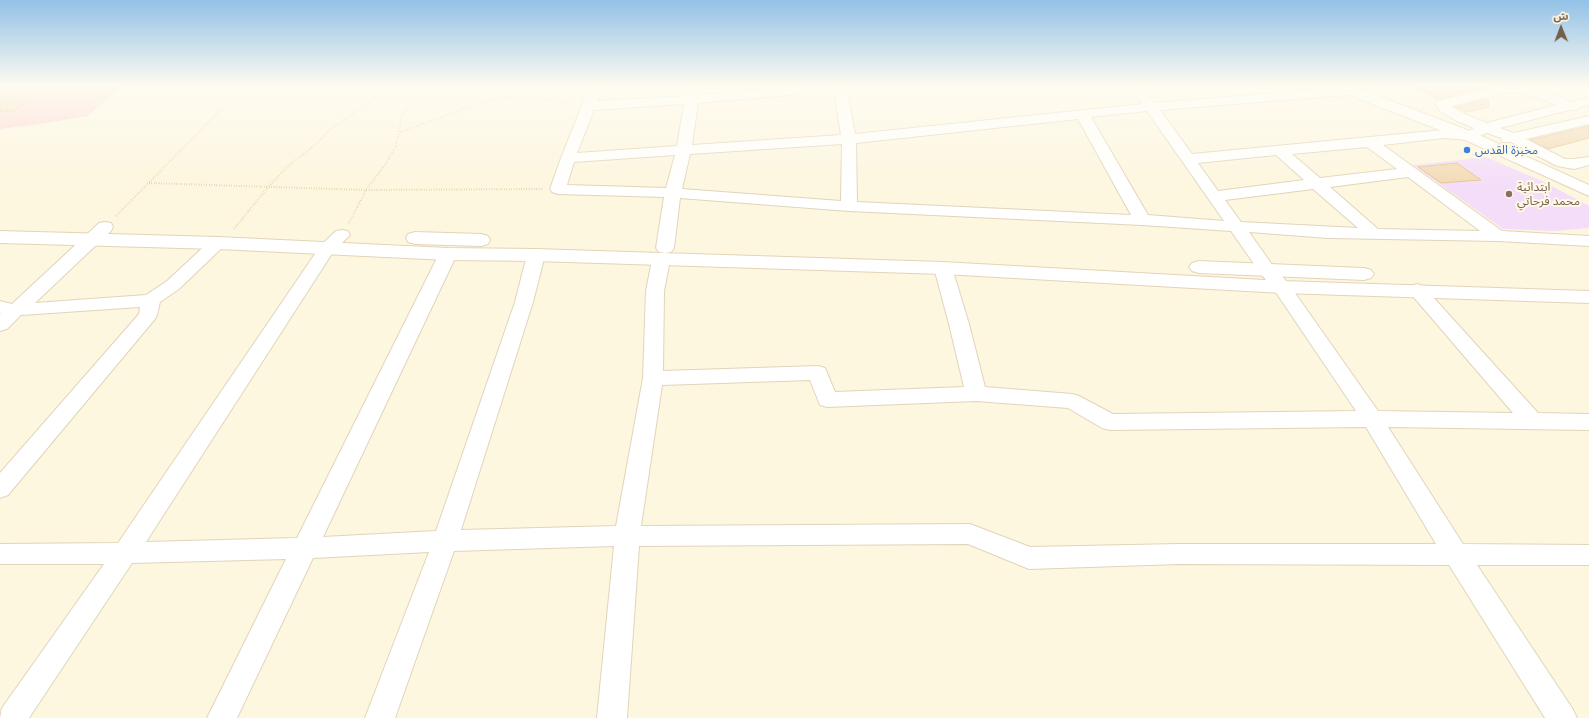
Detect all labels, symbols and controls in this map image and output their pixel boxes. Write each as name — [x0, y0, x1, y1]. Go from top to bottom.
north arrow — [1541, 8, 1581, 48]
text: ش — [1553, 9, 1568, 22]
place label: مخبزة القدس — [1475, 143, 1538, 157]
marker: مخبزة القدس — [1462, 145, 1472, 155]
place label: ابتدائية محمد فرحاتي — [1517, 180, 1580, 208]
marker: ابتدائية محمد فرحاتي — [1504, 189, 1514, 199]

